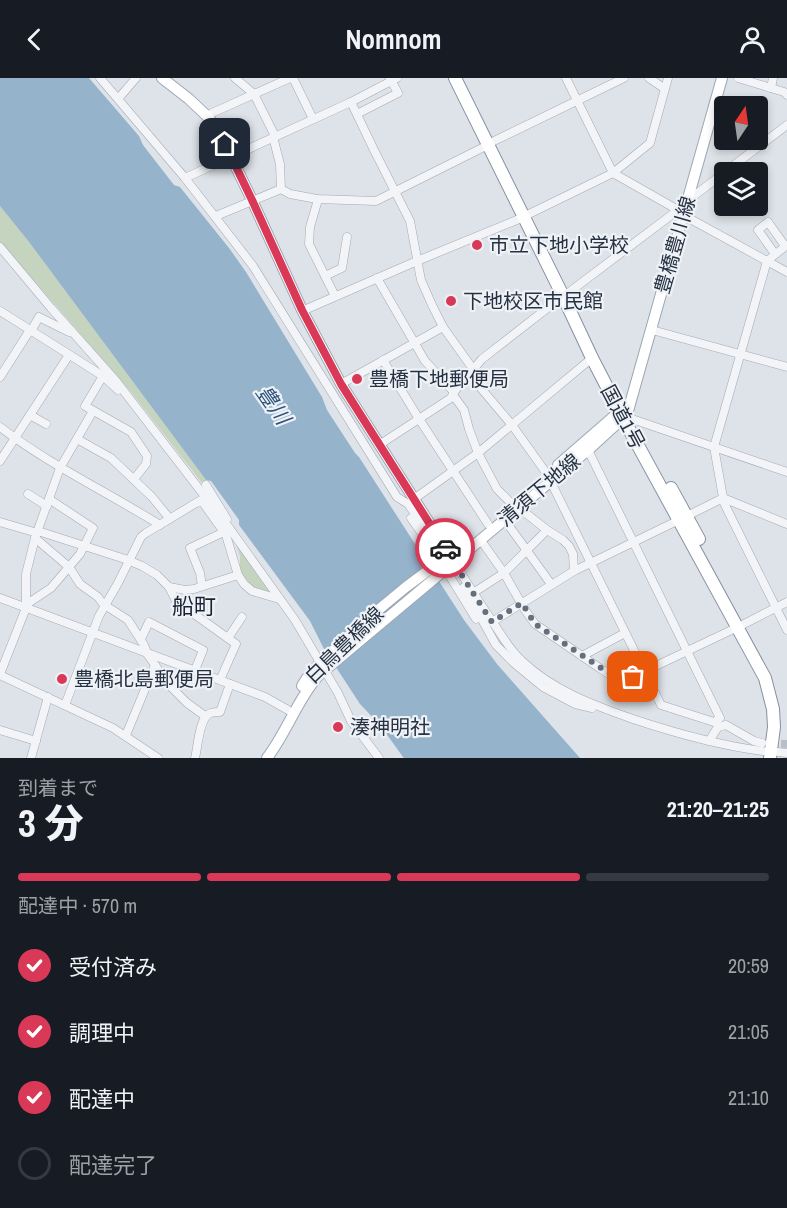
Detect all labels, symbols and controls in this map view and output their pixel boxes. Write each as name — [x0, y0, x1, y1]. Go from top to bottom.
text: Nomnom — [346, 21, 441, 57]
icon: back — [18, 23, 51, 56]
icon: person — [736, 23, 769, 56]
north arrow — [714, 96, 768, 150]
map controls — [714, 96, 768, 216]
pin — [199, 118, 250, 169]
icon: home — [208, 127, 241, 160]
button: layers — [714, 162, 768, 216]
street label: 豊橋豊川線 — [648, 193, 701, 297]
place label: 市立下地小学校 — [489, 231, 629, 258]
marker: 市立下地小学校 — [470, 238, 484, 252]
place label: 下地校区市民館 — [463, 287, 603, 314]
marker: 下地校区市民館 — [444, 294, 458, 308]
place label: 豊橋下地郵便局 — [369, 365, 509, 392]
marker: 豊橋下地郵便局 — [350, 372, 364, 386]
water label: 豊川 — [249, 379, 298, 432]
street label: 国道1号 — [595, 380, 652, 454]
street label: 清須下地線 — [492, 447, 586, 532]
courier — [415, 518, 475, 578]
icon: car — [429, 532, 462, 565]
district label: 船町 — [172, 591, 216, 621]
street label: 白鳥豊橋線 — [298, 600, 389, 689]
pin — [607, 651, 658, 702]
icon: bag — [616, 660, 649, 693]
place label: 豊橋北島郵便局 — [74, 665, 214, 692]
marker: 豊橋北島郵便局 — [55, 672, 69, 686]
place label: 湊神明社 — [350, 713, 430, 740]
marker: 湊神明社 — [331, 720, 345, 734]
text: 到着まで — [18, 774, 98, 801]
text: 21:20–21:25 — [667, 794, 769, 824]
text: 3 分 — [18, 797, 84, 849]
text: 配達中 · 570 m — [18, 892, 137, 919]
icon: check — [18, 949, 51, 982]
text: 受付済み — [69, 952, 157, 982]
text: 20:59 — [728, 952, 769, 979]
icon: check — [18, 1015, 51, 1048]
text: 調理中 — [69, 1018, 135, 1048]
text: 21:05 — [728, 1018, 769, 1045]
icon: check — [18, 1081, 51, 1114]
text: 配達中 — [69, 1084, 135, 1114]
text: 21:10 — [728, 1084, 769, 1111]
text: 配達完了 — [69, 1150, 157, 1180]

